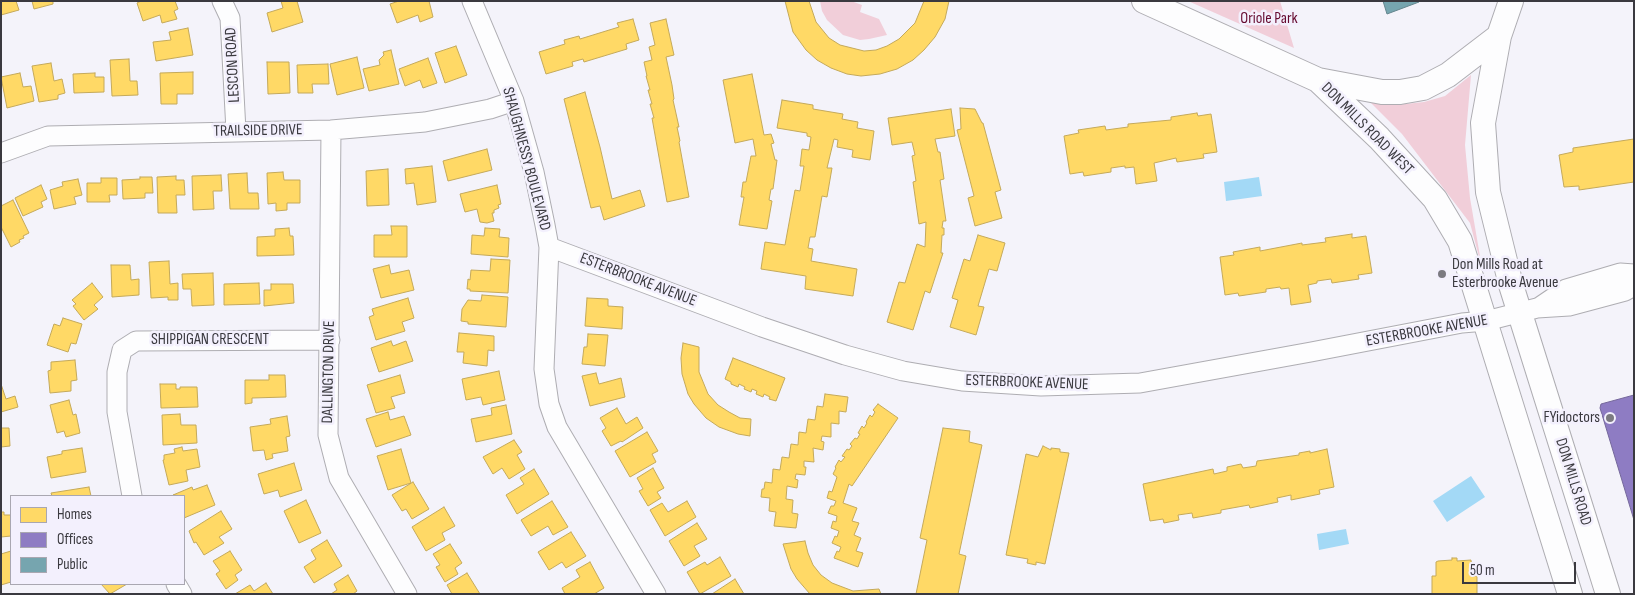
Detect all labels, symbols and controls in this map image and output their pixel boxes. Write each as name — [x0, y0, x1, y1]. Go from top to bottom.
park label: Oriole Park — [1240, 9, 1298, 29]
street label: LESCON ROAD — [221, 27, 245, 103]
street label: DON MILLS ROAD WEST — [1317, 79, 1417, 179]
street label: SHAUGHNESSY BOULEVARD — [498, 85, 554, 233]
street label: TRAILSIDE DRIVE — [213, 121, 303, 141]
street label: ESTERBROOKE AVENUE — [577, 249, 699, 311]
place label: Don Mills Road at Esterbrooke Avenue — [1452, 255, 1558, 293]
marker: Don Mills Road at Esterbrooke Avenue — [1436, 268, 1448, 280]
street label: ESTERBROOKE AVENUE — [1365, 311, 1489, 351]
street label: DALLINGTON DRIVE — [319, 320, 339, 424]
street label: SHIPPIGAN CRESCENT — [151, 330, 269, 350]
street label: ESTERBROOKE AVENUE — [965, 371, 1089, 395]
place label: FYidoctors — [1543, 408, 1600, 428]
marker: FYidoctors — [1604, 412, 1616, 424]
street label: DON MILLS ROAD — [1551, 436, 1595, 528]
legend — [10, 495, 185, 585]
text: Homes — [57, 505, 92, 524]
text: Offices — [57, 530, 93, 549]
scale bar — [1465, 552, 1579, 584]
text: Public — [57, 555, 88, 574]
text: 50 m — [1470, 561, 1495, 580]

